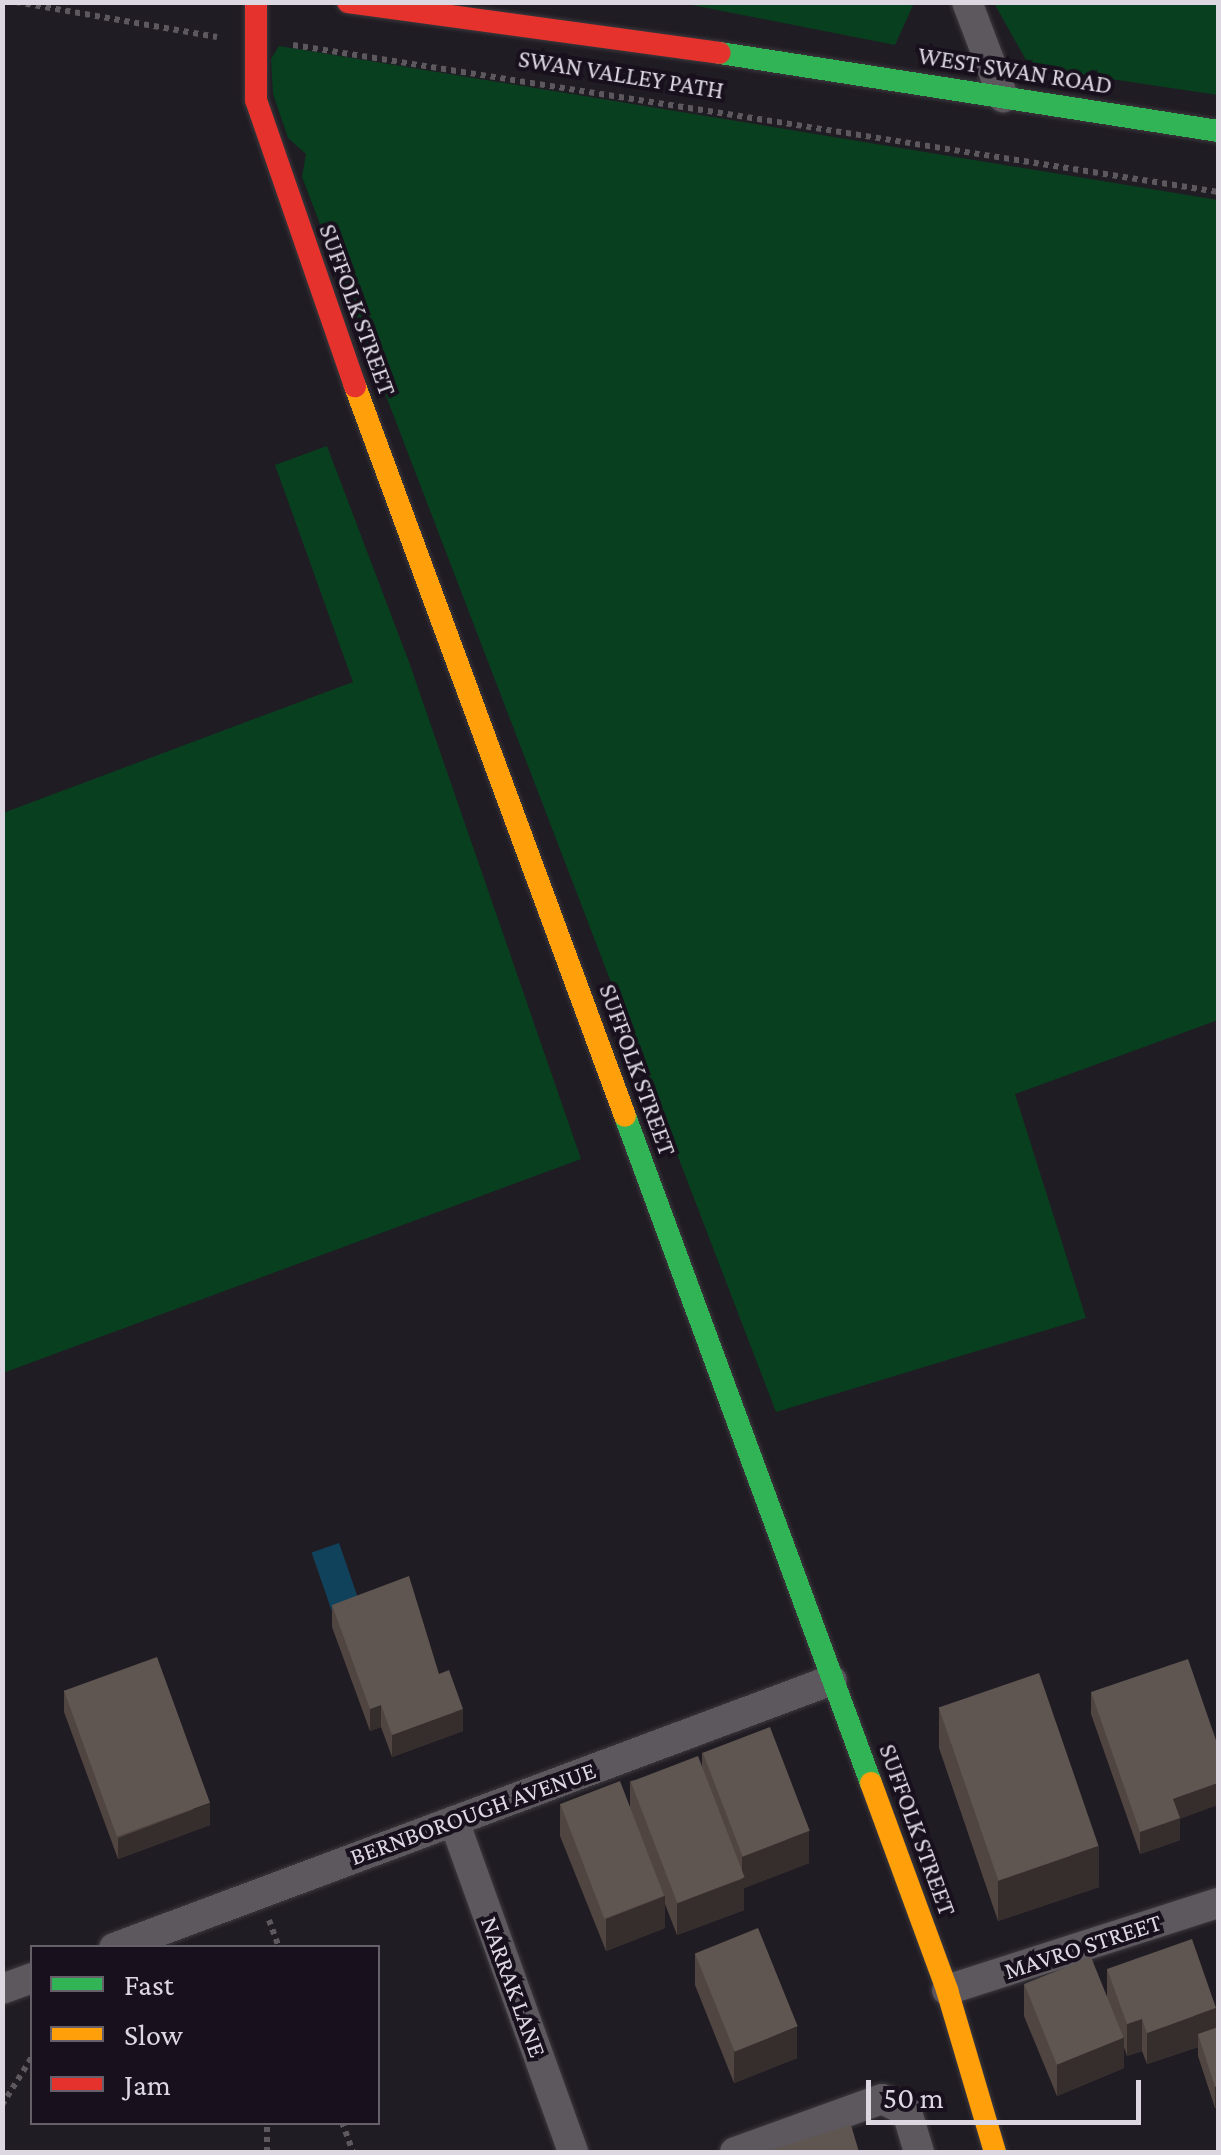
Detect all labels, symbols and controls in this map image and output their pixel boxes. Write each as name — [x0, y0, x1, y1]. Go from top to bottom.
street label: WEST SWAN ROAD — [916, 41, 1114, 101]
street label: SWAN VALLEY PATH — [516, 44, 726, 106]
street label: SUFFOLK STREET — [312, 220, 402, 400]
street label: SUFFOLK STREET — [592, 980, 682, 1160]
street label: SUFFOLK STREET — [872, 1740, 962, 1920]
street label: BERNBOROUGH AVENUE — [346, 1756, 600, 1872]
street label: MAVRO STREET — [1001, 1907, 1165, 1987]
street label: NARRAK LANE — [474, 1913, 552, 2061]
legend — [30, 1945, 380, 2125]
text: Fast — [124, 1968, 174, 2001]
text: Slow — [124, 2018, 183, 2051]
scale bar — [871, 2060, 1146, 2122]
text: Jam — [124, 2068, 171, 2101]
text: 50 m — [883, 2081, 944, 2114]

